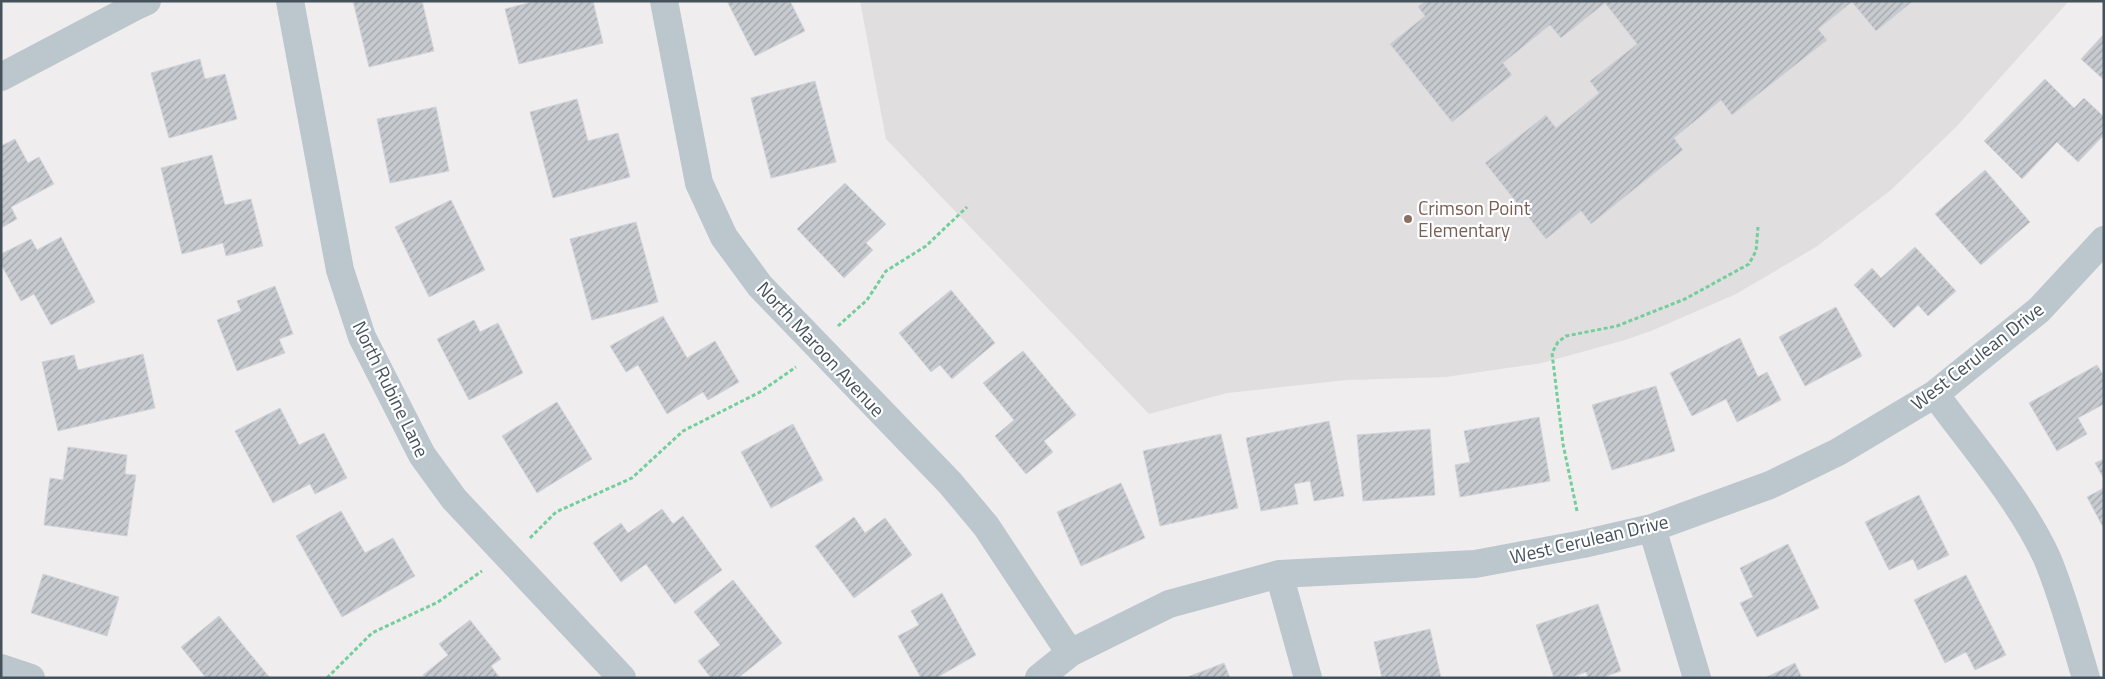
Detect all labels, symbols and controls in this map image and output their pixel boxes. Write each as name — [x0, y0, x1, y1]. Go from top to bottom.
place label: Crimson Point Elementary — [1418, 193, 1531, 244]
marker: Crimson Point Elementary — [1402, 213, 1414, 225]
street label: North Maroon Avenue — [751, 274, 892, 423]
street label: West Cerulean Drive — [1904, 294, 2049, 417]
street label: North Rubine Lane — [346, 316, 437, 462]
street label: West Cerulean Drive — [1507, 506, 1671, 571]

